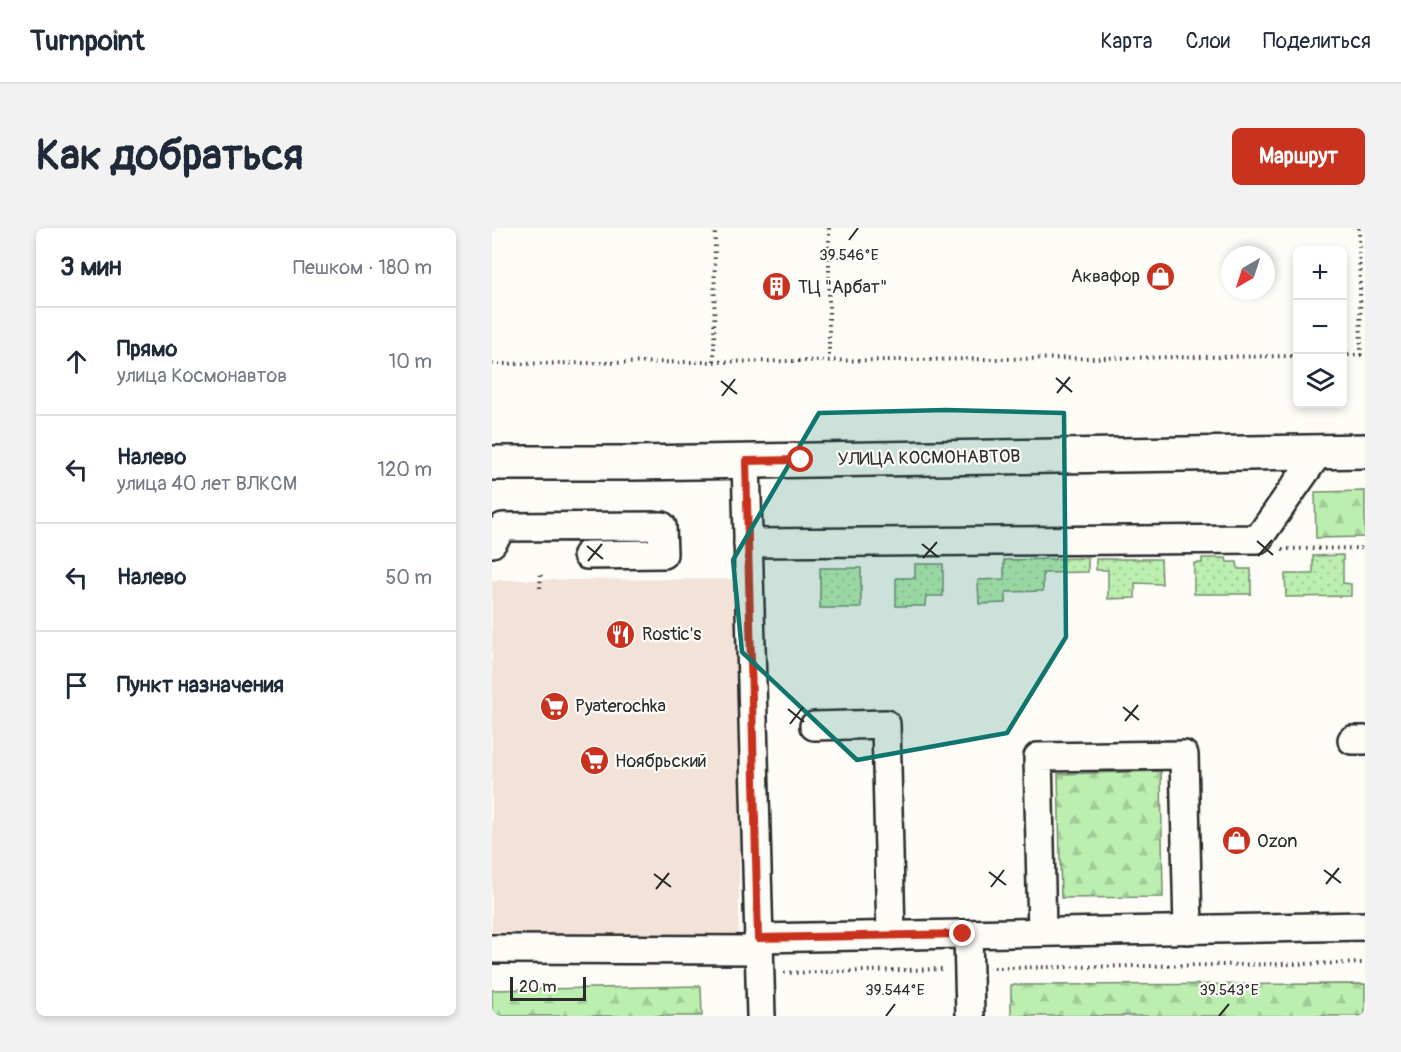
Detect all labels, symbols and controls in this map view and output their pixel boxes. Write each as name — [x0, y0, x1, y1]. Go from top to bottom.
text: Turnpoint — [30, 24, 144, 59]
text: Карта — [1100, 28, 1152, 55]
text: Слои — [1185, 28, 1230, 55]
text: Поделиться — [1263, 28, 1371, 55]
button: Маршрут — [1232, 128, 1365, 185]
text: Как добраться — [36, 130, 303, 182]
text: 39.546°E — [819, 246, 879, 265]
north arrow — [1221, 246, 1275, 300]
map controls — [1293, 246, 1347, 408]
button: + — [1293, 246, 1347, 300]
text: 3 мин — [60, 251, 122, 283]
text: Пешком · 180 m — [293, 255, 432, 280]
shop icon: Аквафор — [1145, 260, 1177, 292]
place label: Аквафор — [1071, 265, 1140, 288]
building icon: ТЦ "Арбат" — [761, 271, 793, 303]
place label: ТЦ "Арбат" — [798, 276, 887, 299]
button: − — [1293, 300, 1347, 354]
text: Прямо — [117, 335, 177, 363]
icon: ahead — [60, 345, 93, 378]
text: 10 m — [388, 349, 432, 374]
button: layers — [1293, 354, 1347, 408]
text: улица Космонавтов — [117, 363, 287, 388]
text: Налево — [117, 443, 186, 471]
street label: УЛИЦА КОСМОНАВТОВ — [837, 445, 1021, 471]
route start — [787, 446, 813, 472]
icon: left — [60, 453, 93, 486]
text: 120 m — [377, 457, 432, 482]
text: улица 40 лет ВЛКСМ — [117, 471, 297, 496]
icon: left — [60, 561, 93, 594]
text: Налево — [117, 563, 186, 591]
text: 50 m — [385, 565, 432, 590]
restaurant icon: Rostic's — [605, 618, 637, 650]
place label: Rostic's — [642, 623, 701, 646]
icon: arrive — [60, 669, 93, 702]
text: Пункт назначения — [117, 671, 284, 699]
supermarket icon: Pyaterochka — [538, 690, 570, 722]
place label: Pyaterochka — [575, 695, 666, 718]
supermarket icon: Ноябрьский — [578, 745, 610, 777]
place label: Ноябрьский — [615, 750, 707, 773]
shop icon: Ozon — [1220, 825, 1252, 857]
place label: Ozon — [1257, 830, 1297, 853]
route end — [949, 920, 975, 946]
scale bar — [510, 974, 586, 1002]
text: 20 m — [519, 977, 557, 997]
text: 39.544°E — [865, 981, 925, 1000]
text: 39.543°E — [1200, 981, 1259, 1000]

